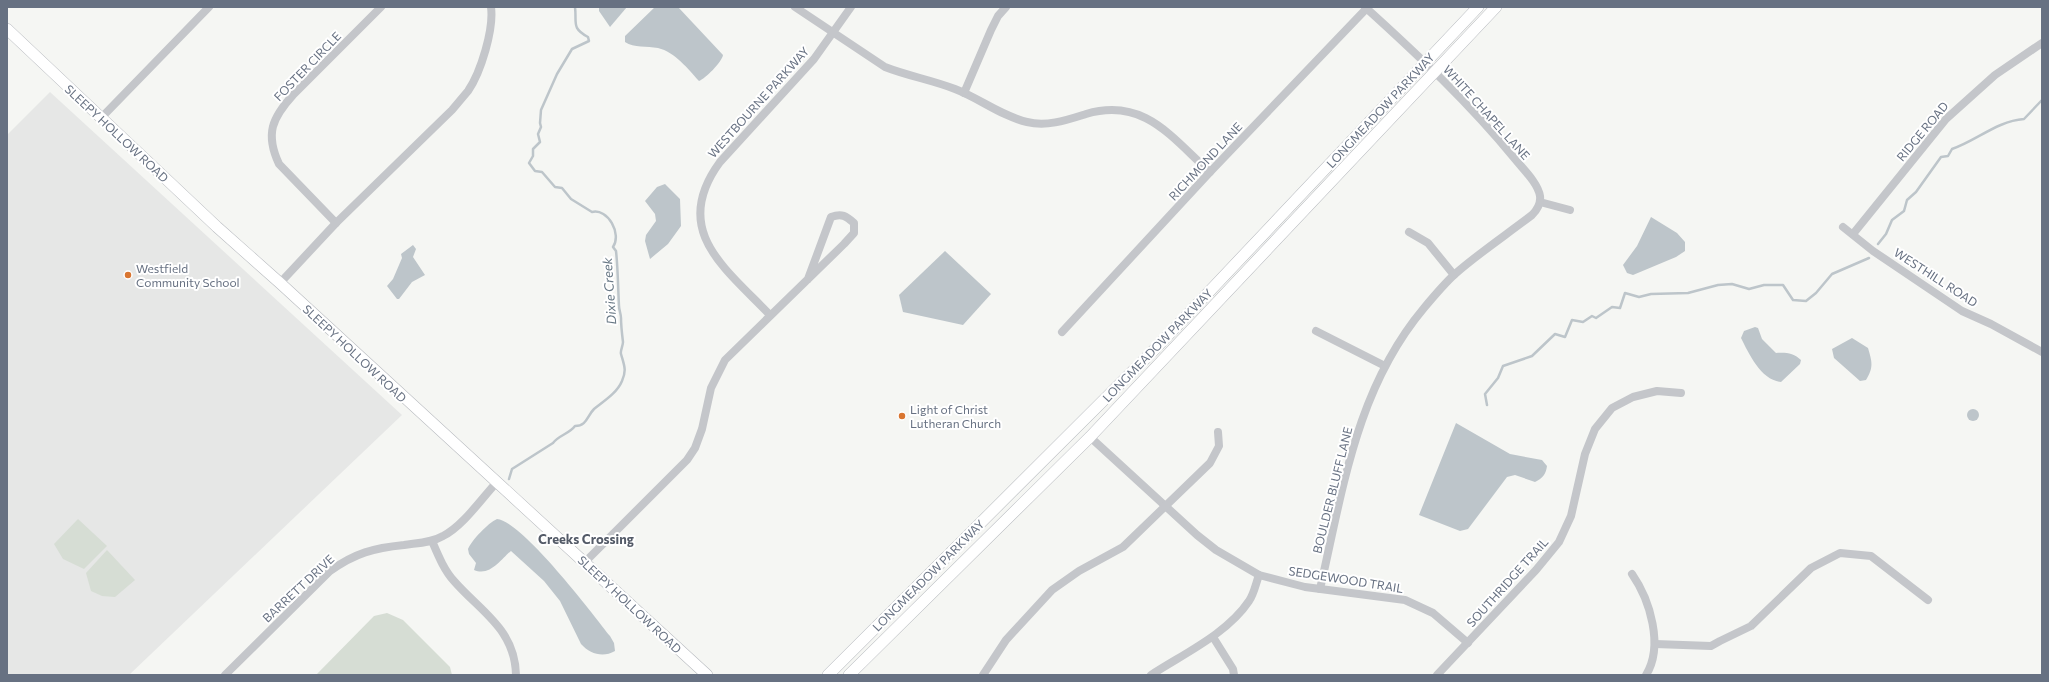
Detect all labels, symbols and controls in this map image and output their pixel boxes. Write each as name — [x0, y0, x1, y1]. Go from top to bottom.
street label: FOSTER CIRCLE — [271, 29, 343, 103]
street label: WESTBOURNE PARKWAY — [704, 44, 812, 160]
street label: LONGMEADOW PARKWAY — [1323, 50, 1437, 170]
street label: WHITE CHAPEL LANE — [1441, 62, 1533, 162]
street label: SLEEPY HOLLOW ROAD — [62, 81, 172, 185]
street label: RIDGE ROAD — [1893, 98, 1951, 163]
street label: RICHMOND LANE — [1165, 119, 1245, 203]
street label: WESTHILL ROAD — [1892, 245, 1981, 309]
water label: Dixie Creek — [599, 256, 619, 325]
place label: Westfield Community School — [136, 261, 240, 289]
marker: Westfield Community School — [123, 270, 133, 280]
street label: LONGMEADOW PARKWAY — [1099, 285, 1215, 404]
street label: SLEEPY HOLLOW ROAD — [300, 301, 410, 405]
place label: Light of Christ Lutheran Church — [910, 402, 1001, 430]
marker: Light of Christ Lutheran Church — [897, 411, 907, 421]
street label: BOULDER BLUFF LANE — [1309, 425, 1355, 555]
street label: LONGMEADOW PARKWAY — [869, 516, 987, 634]
district label: Creeks Crossing — [538, 531, 634, 547]
street label: SOUTHRIDGE TRAIL — [1463, 534, 1551, 629]
street label: BARRETT DRIVE — [259, 551, 337, 625]
street label: SLEEPY HOLLOW ROAD — [575, 552, 685, 656]
street label: SEDGEWOOD TRAIL — [1288, 563, 1404, 595]

